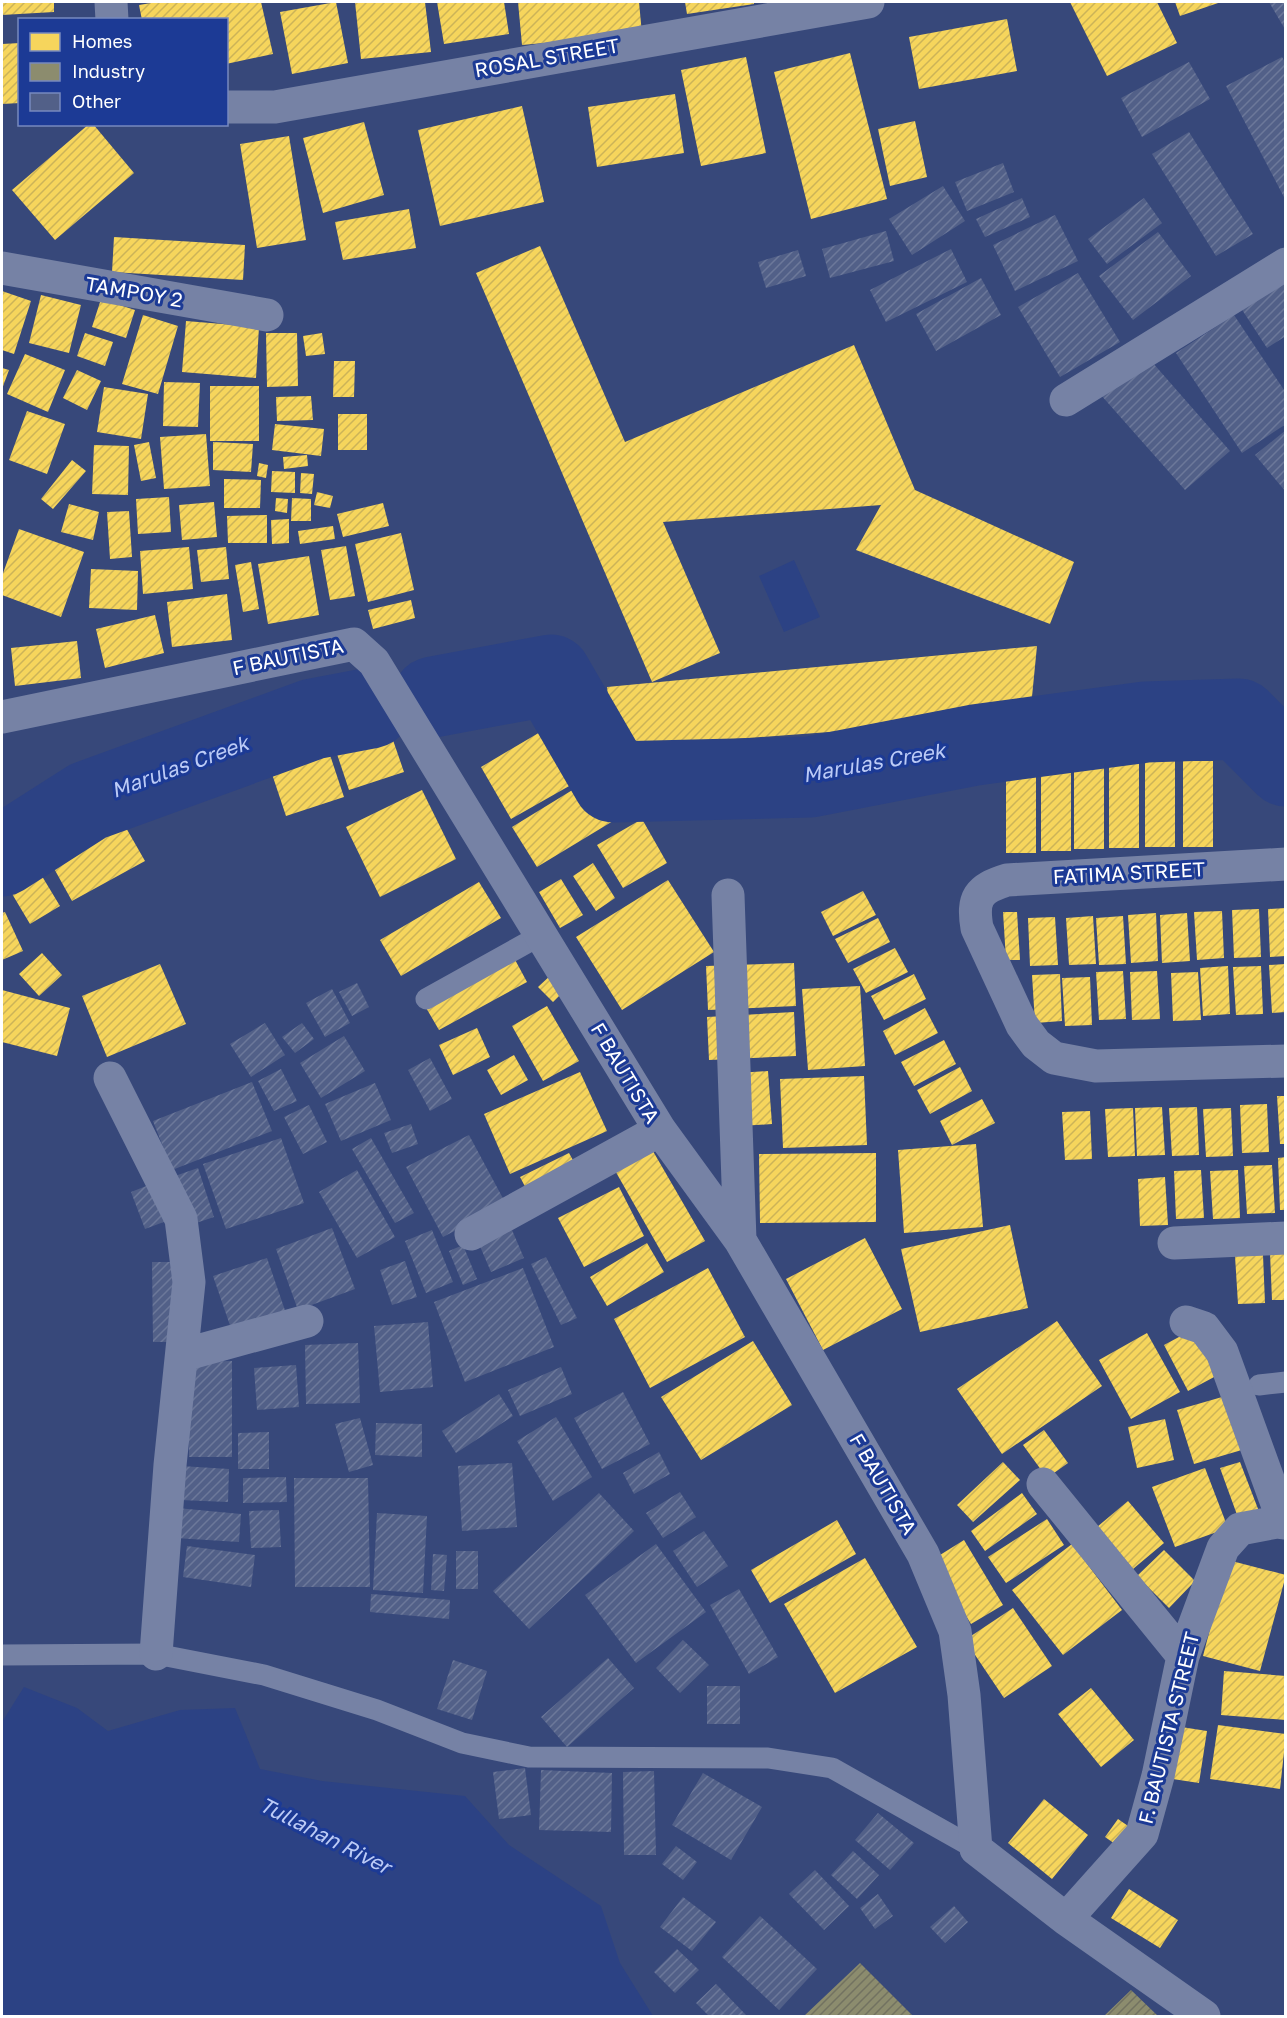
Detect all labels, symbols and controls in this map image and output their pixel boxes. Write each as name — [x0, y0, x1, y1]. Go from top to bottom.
legend — [18, 18, 228, 126]
text: Homes — [72, 30, 132, 52]
street label: ROSAL STREET — [473, 32, 621, 82]
text: Industry — [72, 60, 145, 82]
text: Other — [72, 90, 121, 112]
street label: TAMPOY 2 — [84, 271, 185, 311]
street label: F BAUTISTA — [230, 633, 345, 679]
water label: Marulas Creek — [107, 728, 254, 803]
water label: Marulas Creek — [801, 736, 949, 787]
street label: FATIMA STREET — [1052, 856, 1206, 888]
street label: F BAUTISTA — [587, 1018, 665, 1127]
street label: F BAUTISTA — [845, 1429, 922, 1538]
street label: F. BAUTISTA STREET — [1133, 1629, 1204, 1826]
water label: Tullahan River — [256, 1791, 398, 1881]

